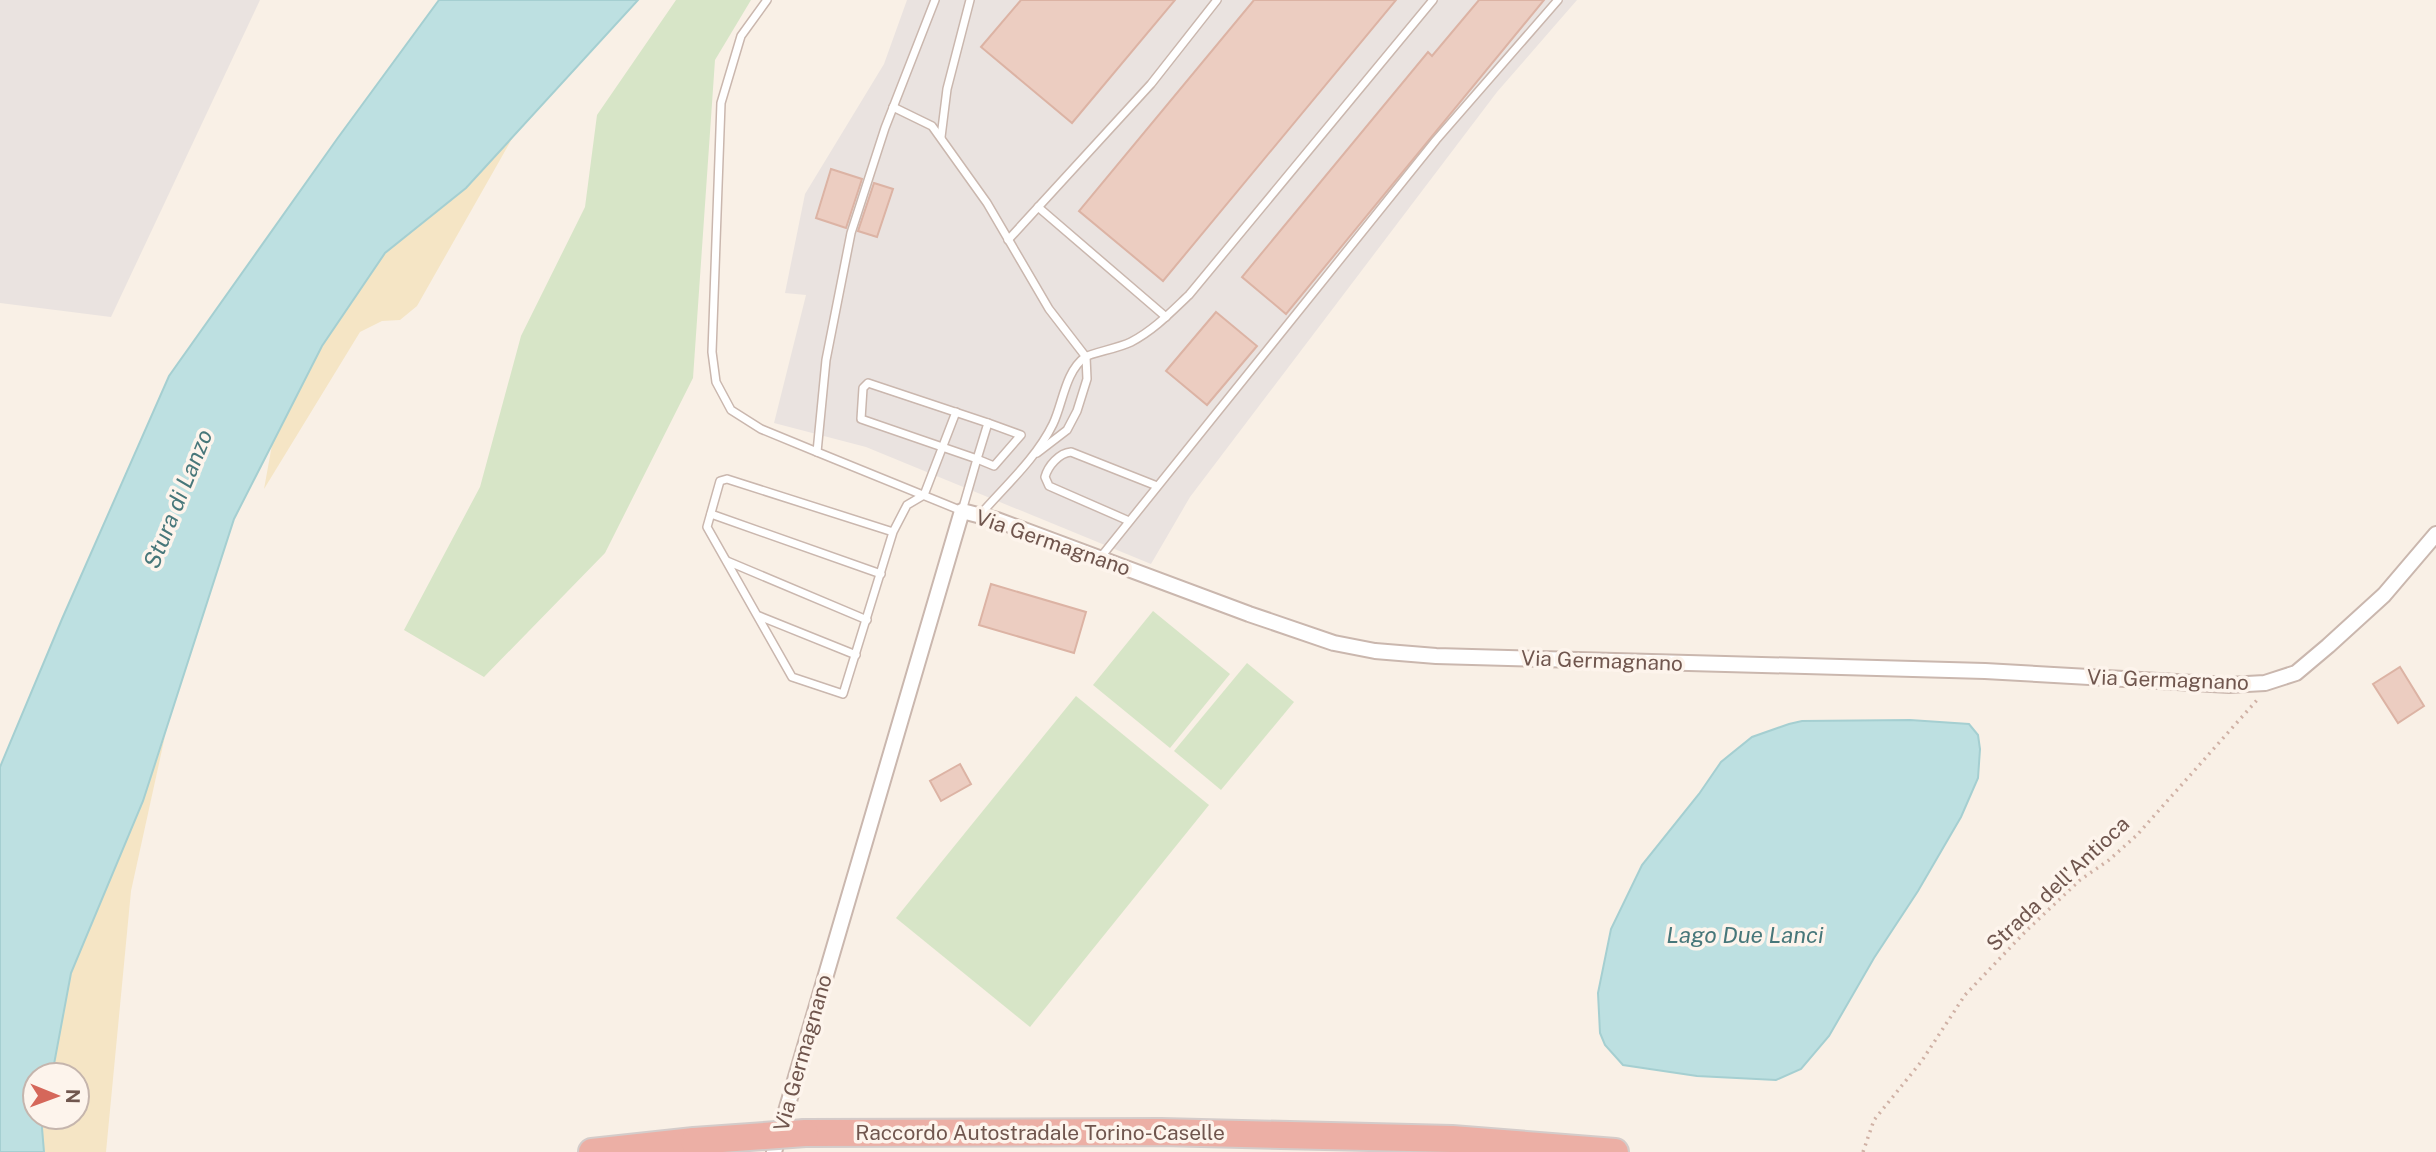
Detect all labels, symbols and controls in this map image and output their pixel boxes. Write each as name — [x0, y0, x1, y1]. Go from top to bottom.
water label: Stura di Lanzo — [137, 425, 218, 572]
street label: Via Germagnano — [972, 504, 1134, 581]
street label: Via Germagnano — [1521, 645, 1683, 676]
street label: Via Germagnano — [2087, 664, 2249, 695]
street label: Strada dell'Antioca — [1981, 811, 2134, 956]
water label: Lago Due Lanci — [1666, 921, 1824, 948]
street label: Via Germagnano — [768, 972, 837, 1134]
north arrow — [21, 1061, 91, 1131]
text: N — [62, 1089, 84, 1104]
street label: Raccordo Autostradale Torino-Caselle — [855, 1120, 1225, 1145]

